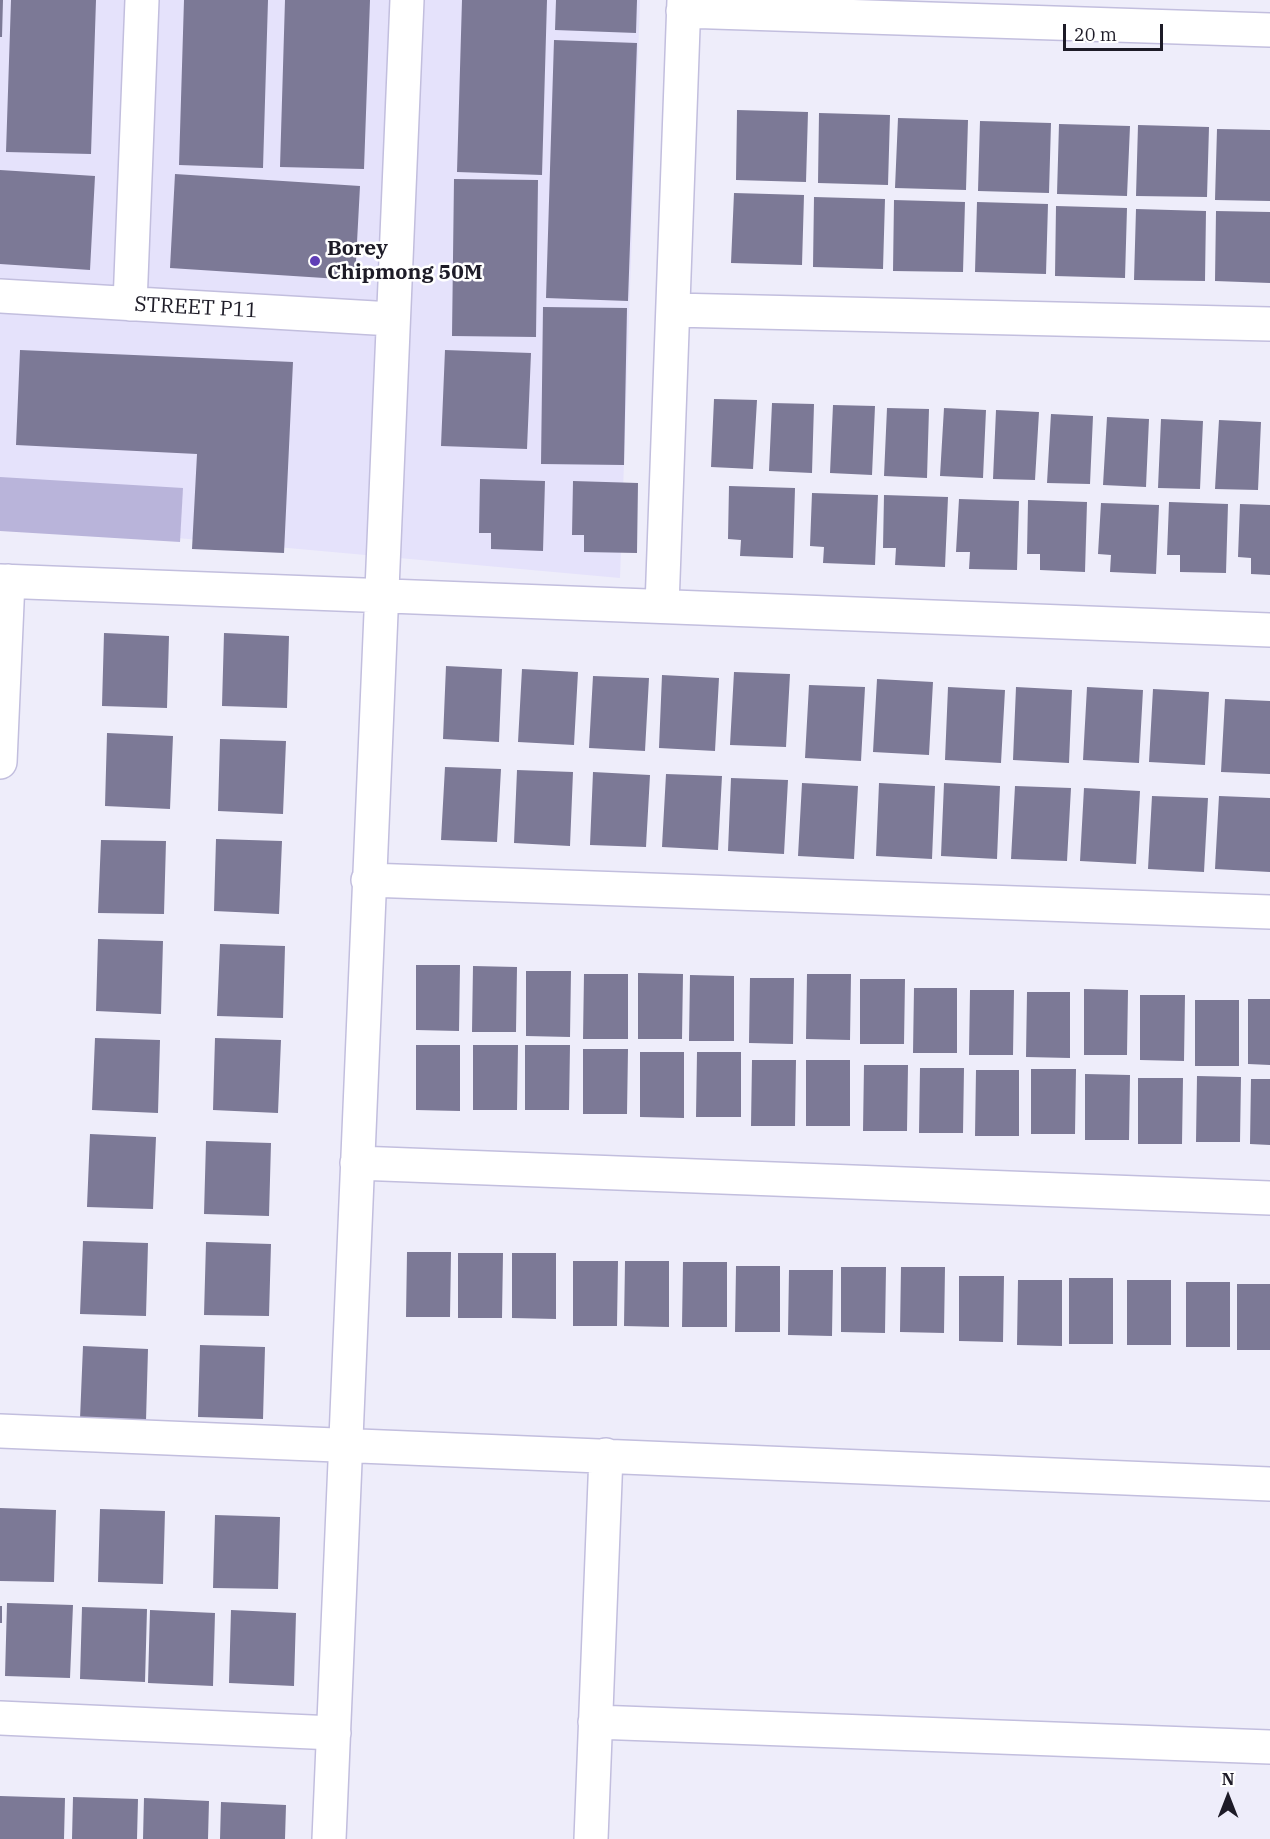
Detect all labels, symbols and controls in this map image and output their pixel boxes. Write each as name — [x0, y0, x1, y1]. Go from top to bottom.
scale bar — [1066, 12, 1166, 50]
text: 20 m — [1074, 23, 1117, 46]
place label: Borey Chipmong 50M — [327, 236, 483, 286]
marker: Borey Chipmong 50M — [308, 254, 322, 268]
street label: STREET P11 — [134, 292, 258, 324]
north arrow — [1198, 1767, 1258, 1827]
text: N — [1222, 1769, 1234, 1789]

